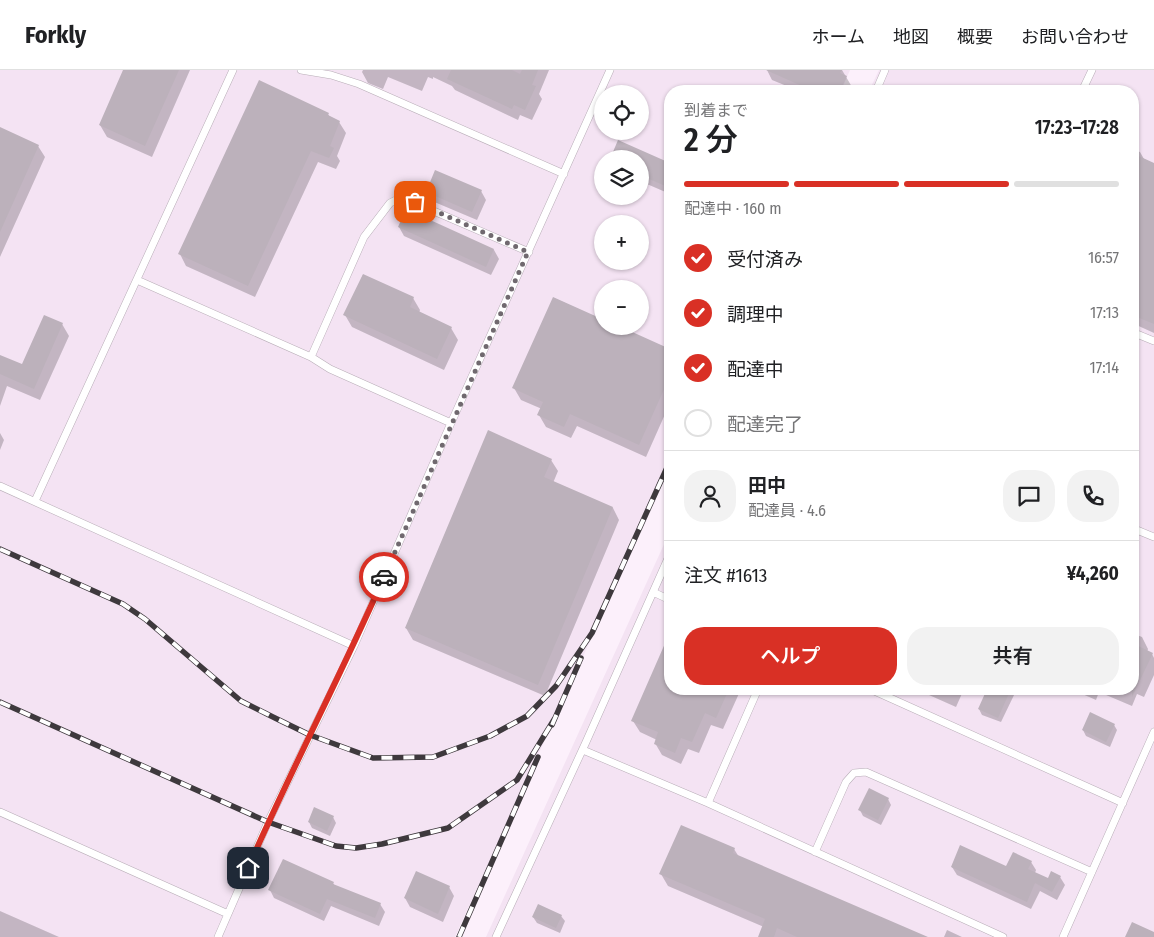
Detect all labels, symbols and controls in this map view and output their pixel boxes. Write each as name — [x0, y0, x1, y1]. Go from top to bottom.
text: Forkly — [25, 21, 86, 49]
text: ホーム — [812, 26, 865, 48]
text: 地図 — [893, 26, 929, 48]
text: 概要 — [957, 26, 993, 48]
text: お問い合わせ — [1021, 26, 1129, 48]
map controls — [594, 85, 649, 335]
button: locate — [594, 85, 649, 140]
text: 到着まで — [684, 101, 748, 120]
text: 17:23–17:28 — [1035, 116, 1119, 139]
text: 2 分 — [684, 121, 738, 159]
button: layers — [594, 150, 649, 205]
pin — [394, 181, 436, 223]
icon: bag — [401, 188, 429, 216]
text: 配達中 · 160 m — [684, 199, 782, 218]
button: + — [594, 215, 649, 270]
icon: check — [684, 244, 712, 272]
text: 受付済み — [727, 248, 803, 271]
text: 16:57 — [1088, 248, 1119, 267]
button: − — [594, 280, 649, 335]
icon: check — [684, 299, 712, 327]
text: 調理中 — [727, 303, 784, 326]
text: 17:13 — [1090, 303, 1119, 322]
icon: check — [684, 354, 712, 382]
text: 配達中 — [727, 358, 784, 381]
text: 17:14 — [1090, 358, 1119, 377]
text: 配達完了 — [727, 413, 803, 436]
button: person — [684, 470, 736, 522]
button: chat — [1003, 470, 1055, 522]
button: phone — [1067, 470, 1119, 522]
text: 田中 — [748, 474, 786, 497]
text: 配達員 · 4.6 — [748, 501, 826, 520]
courier — [359, 552, 409, 602]
text: ¥4,260 — [1066, 562, 1119, 585]
icon: car — [370, 563, 398, 591]
text: 注文 #1613 — [684, 564, 767, 587]
button: ヘルプ — [684, 627, 897, 685]
button: 共有 — [907, 627, 1119, 685]
pin — [227, 847, 269, 889]
icon: home — [234, 854, 262, 882]

